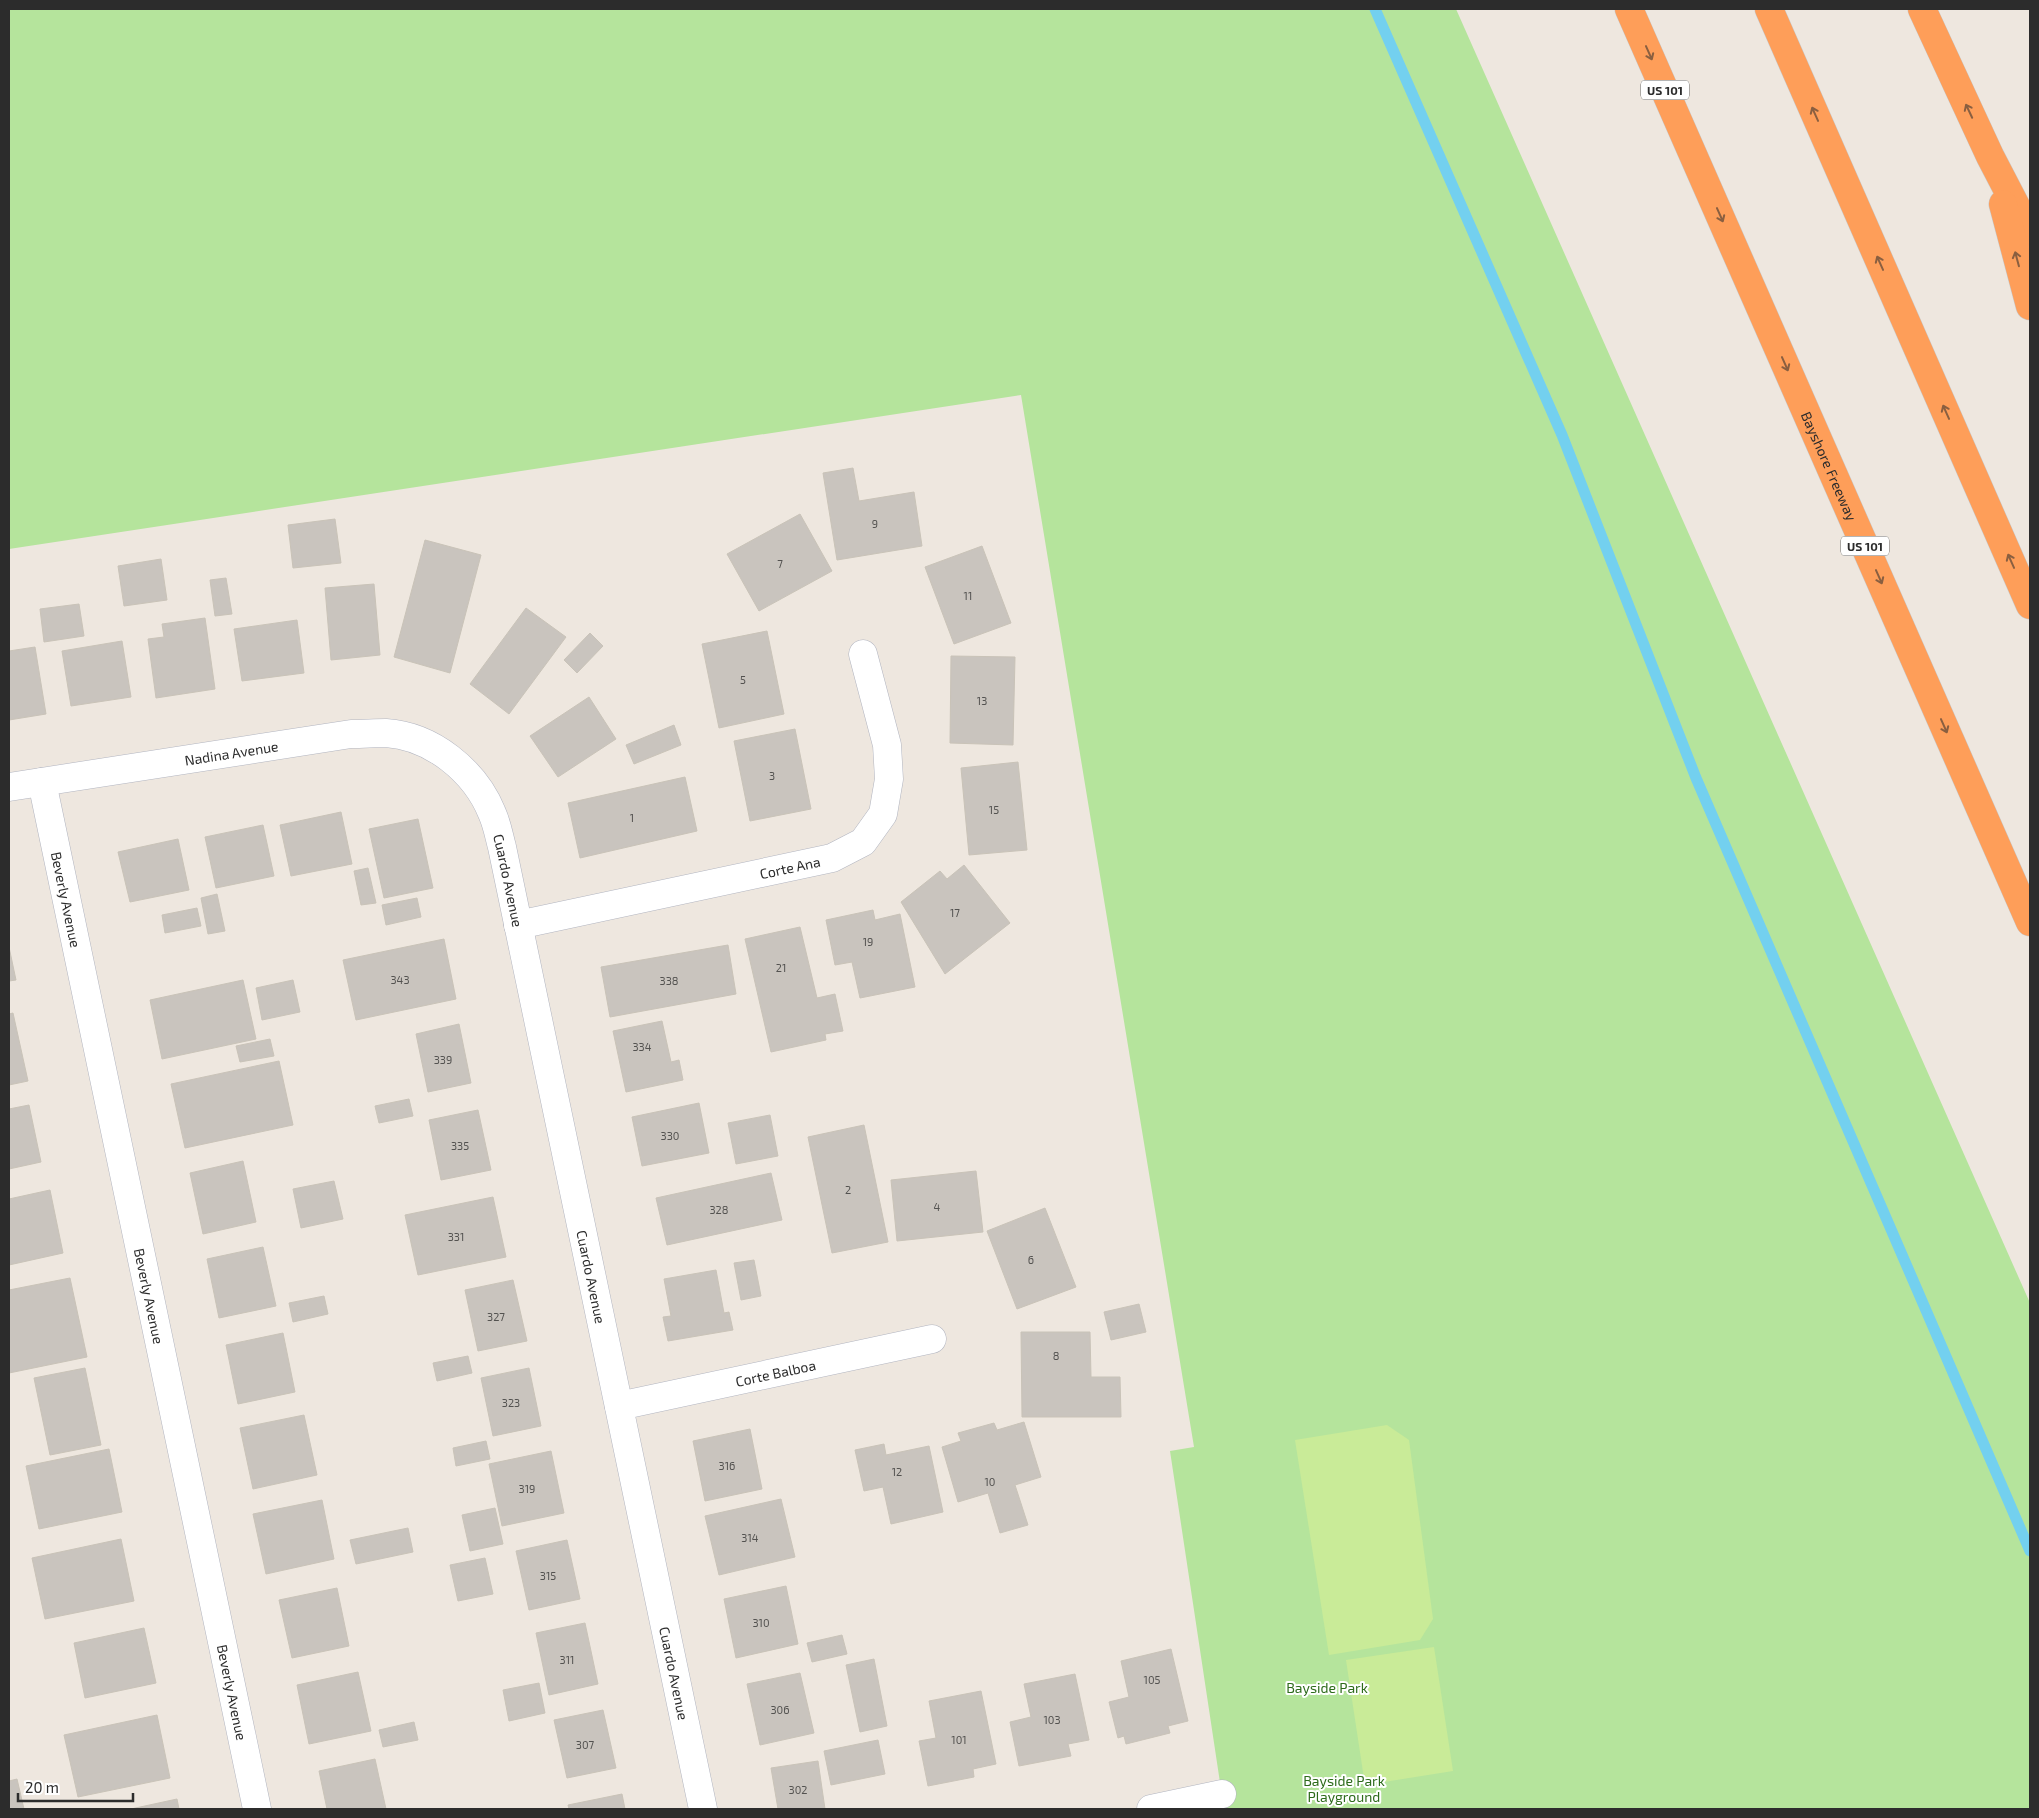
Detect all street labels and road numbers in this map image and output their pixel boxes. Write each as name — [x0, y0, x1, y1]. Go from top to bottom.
road number: US 101 — [1641, 80, 1689, 100]
street label: Bayshore Freeway — [1798, 409, 1861, 524]
road number: US 101 — [1841, 536, 1889, 556]
street label: Nadina Avenue — [183, 737, 279, 768]
street label: Cuardo Avenue — [491, 832, 527, 928]
street label: Beverly Avenue — [48, 850, 85, 949]
street label: Corte Ana — [758, 852, 822, 882]
street label: Cuardo Avenue — [574, 1229, 610, 1325]
street label: Beverly Avenue — [131, 1246, 168, 1345]
street label: Corte Balboa — [734, 1356, 817, 1389]
street label: Cuardo Avenue — [657, 1625, 693, 1721]
street label: Beverly Avenue — [214, 1643, 251, 1742]

